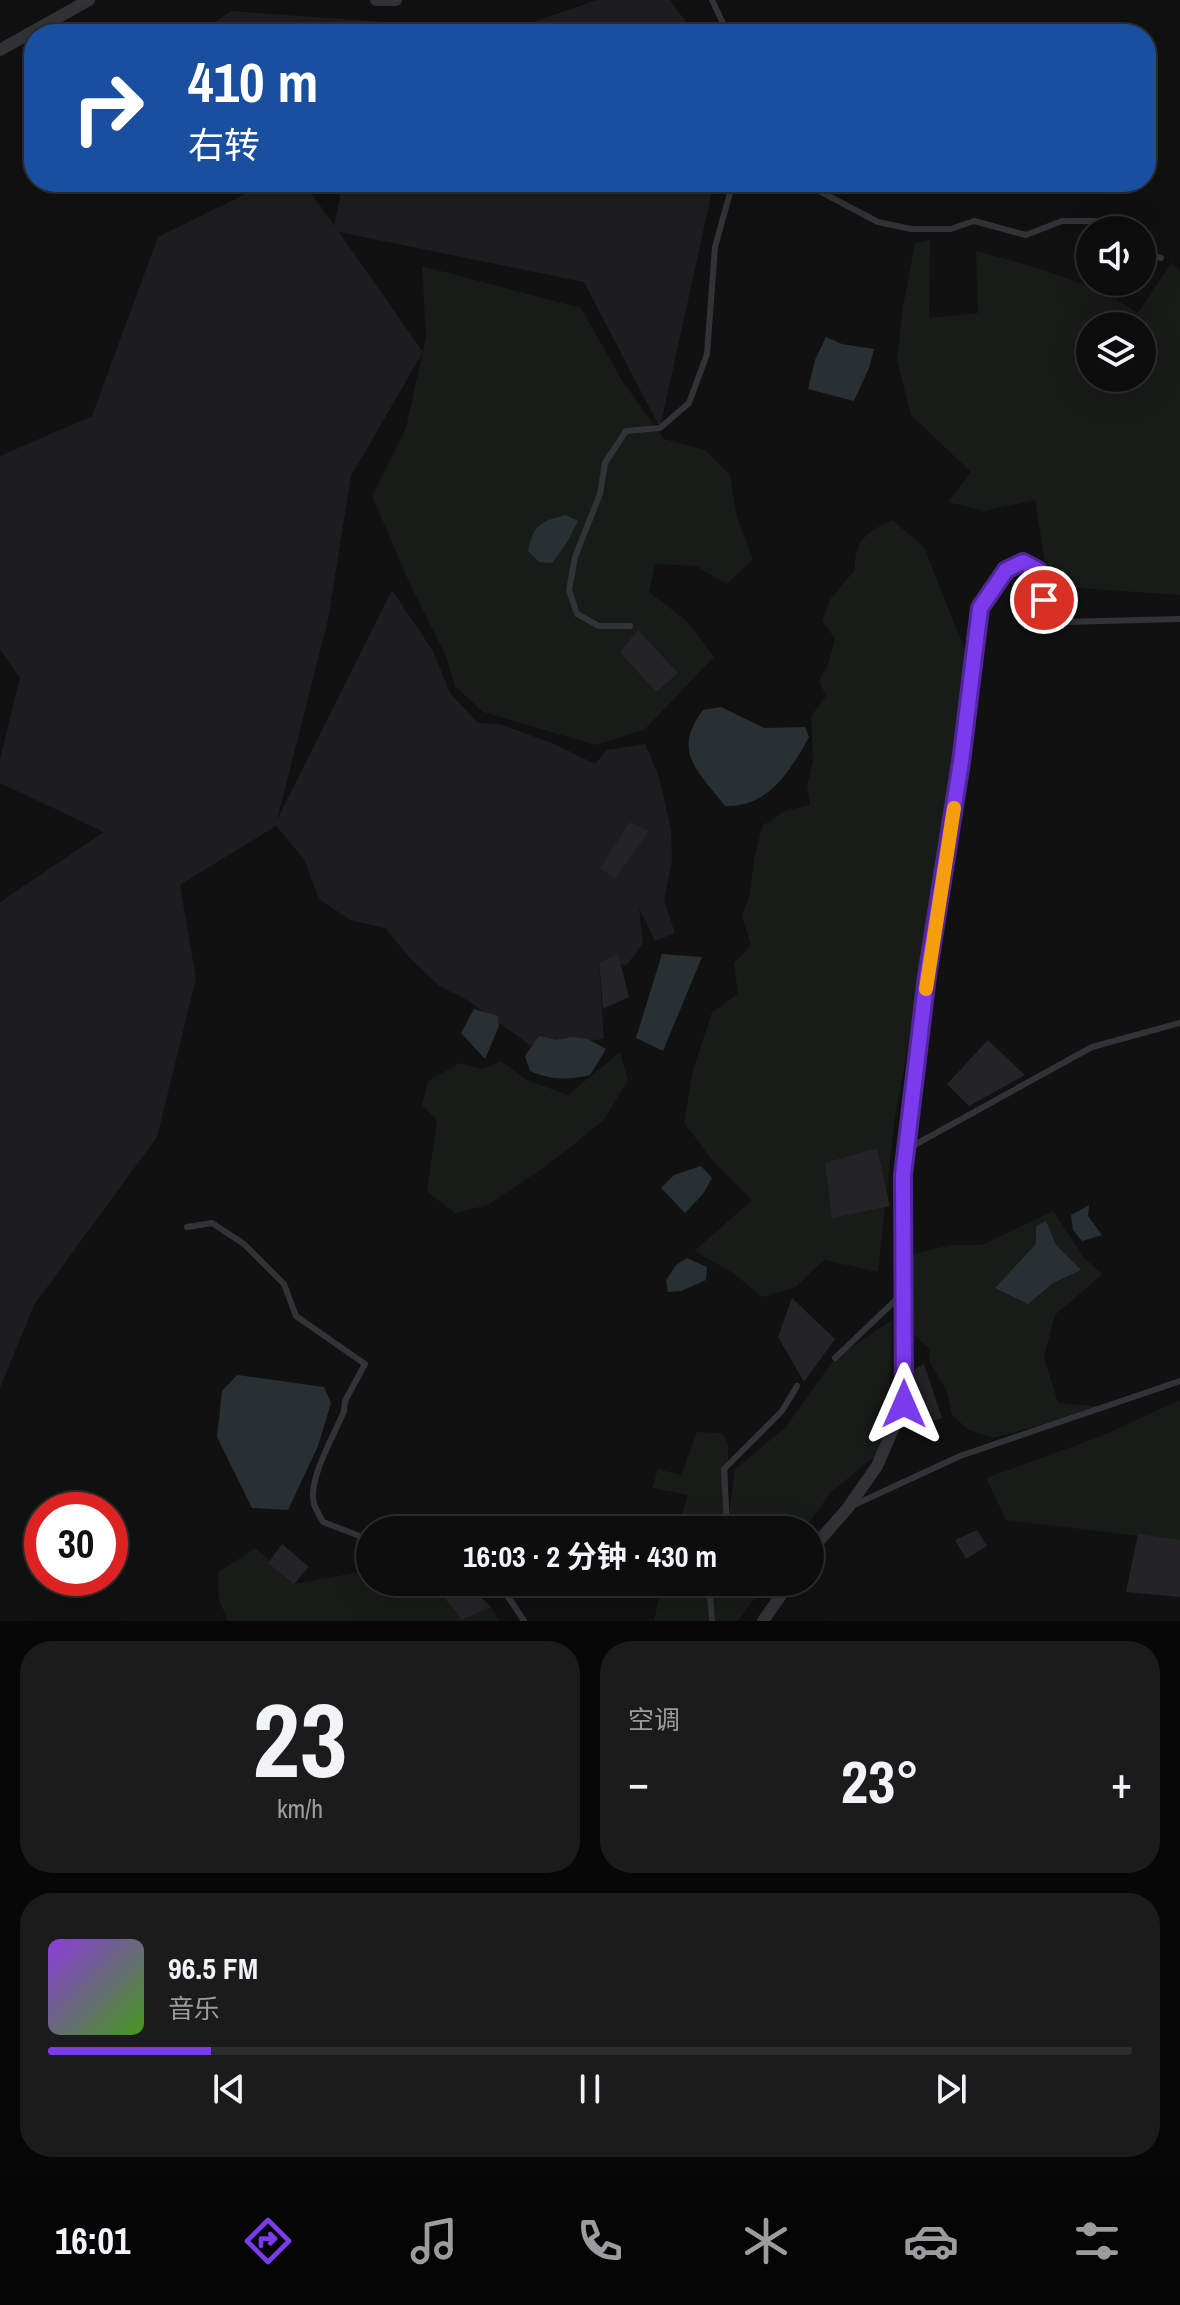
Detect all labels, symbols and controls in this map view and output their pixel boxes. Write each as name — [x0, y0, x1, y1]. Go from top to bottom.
text: 410 m — [188, 44, 318, 119]
icon: right — [56, 56, 160, 160]
text: 右转 — [188, 121, 260, 169]
map controls — [1076, 216, 1156, 392]
button: sound — [1076, 216, 1156, 296]
button: layers — [1076, 312, 1156, 392]
pin — [1010, 566, 1078, 634]
icon: arrive — [1022, 578, 1066, 622]
position arrow — [862, 1362, 946, 1446]
speed limit sign: 30 — [24, 1492, 128, 1596]
text: 16:03 · 2 分钟 · 430 m — [463, 1536, 717, 1576]
text: 23 — [253, 1669, 347, 1809]
text: 空调 — [628, 1702, 680, 1737]
text: 23° — [841, 1741, 919, 1822]
text: − — [628, 1752, 649, 1812]
text: + — [1111, 1752, 1132, 1812]
text: km/h — [277, 1791, 323, 1826]
text: 96.5 FM — [168, 1948, 258, 1988]
text: 音乐 — [168, 1991, 220, 2026]
icon: previous — [207, 2067, 251, 2111]
icon: pause — [568, 2067, 612, 2111]
icon: next — [929, 2067, 973, 2111]
icon: directions — [240, 2213, 296, 2269]
icon: music — [406, 2213, 462, 2269]
icon: phone — [572, 2213, 628, 2269]
icon: climate — [738, 2213, 794, 2269]
icon: car — [903, 2213, 959, 2269]
icon: filters — [1069, 2213, 1125, 2269]
text: 16:01 — [55, 2217, 130, 2265]

